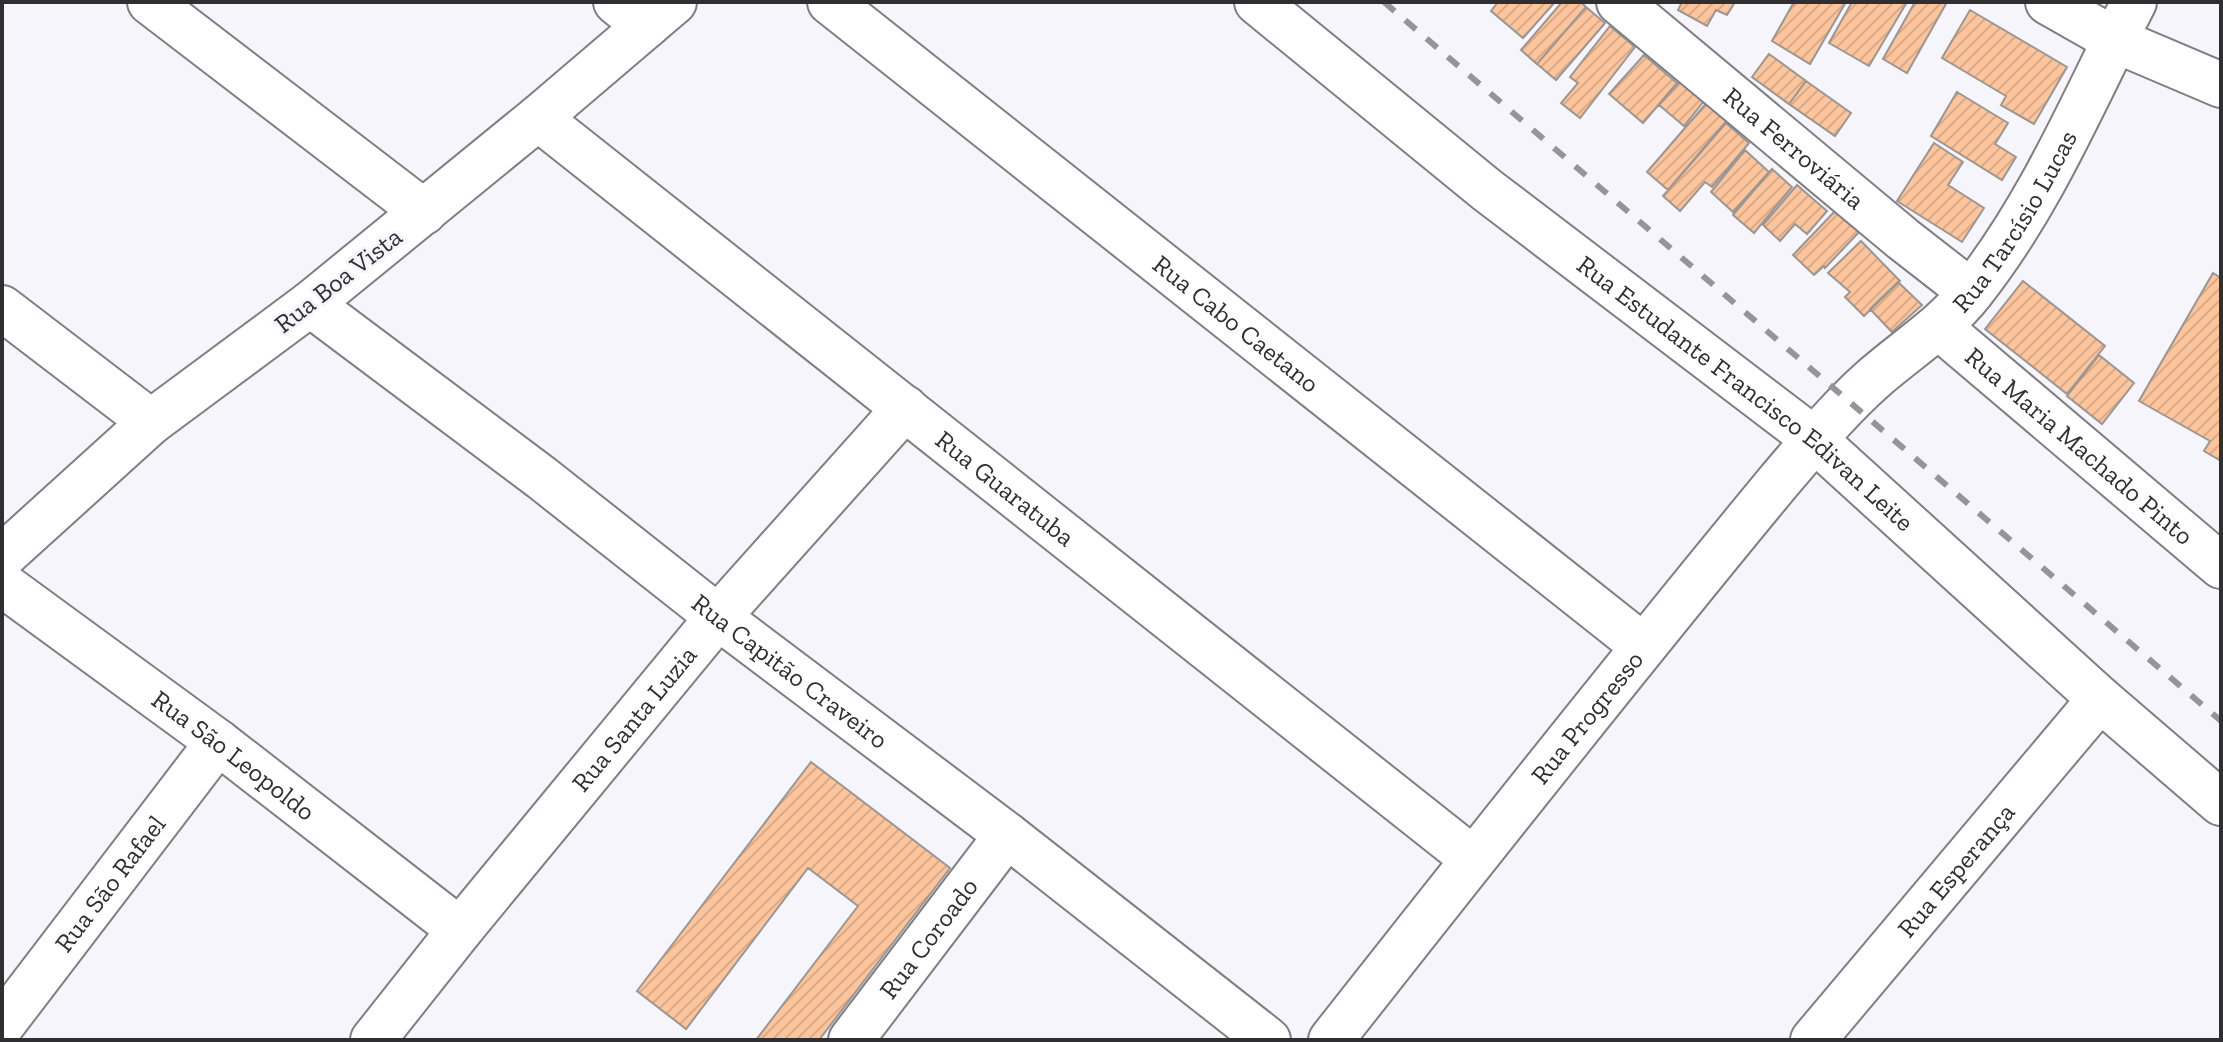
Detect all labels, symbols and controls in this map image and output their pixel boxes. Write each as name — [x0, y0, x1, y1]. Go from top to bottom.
street label: Rua Ferroviária — [1717, 80, 1871, 216]
street label: Rua Tarcísio Lucas — [1945, 125, 2084, 319]
street label: Rua Boa Vista — [268, 220, 408, 340]
street label: Rua Cabo Caetano — [1146, 248, 1326, 399]
street label: Rua Estudante Francisco Edivan Leite — [1571, 248, 1921, 538]
street label: Rua Maria Machado Pinto — [1959, 340, 2200, 552]
street label: Rua Guaratuba — [929, 423, 1081, 553]
street label: Rua Capitão Craveiro — [685, 587, 895, 756]
street label: Rua Santa Luzia — [565, 639, 704, 798]
street label: Rua Progresso — [1524, 644, 1650, 790]
street label: Rua São Leopoldo — [146, 683, 322, 827]
street label: Rua Esperança — [1890, 796, 2022, 944]
street label: Rua São Rafael — [48, 809, 172, 958]
street label: Rua Coroado — [872, 871, 985, 1005]

